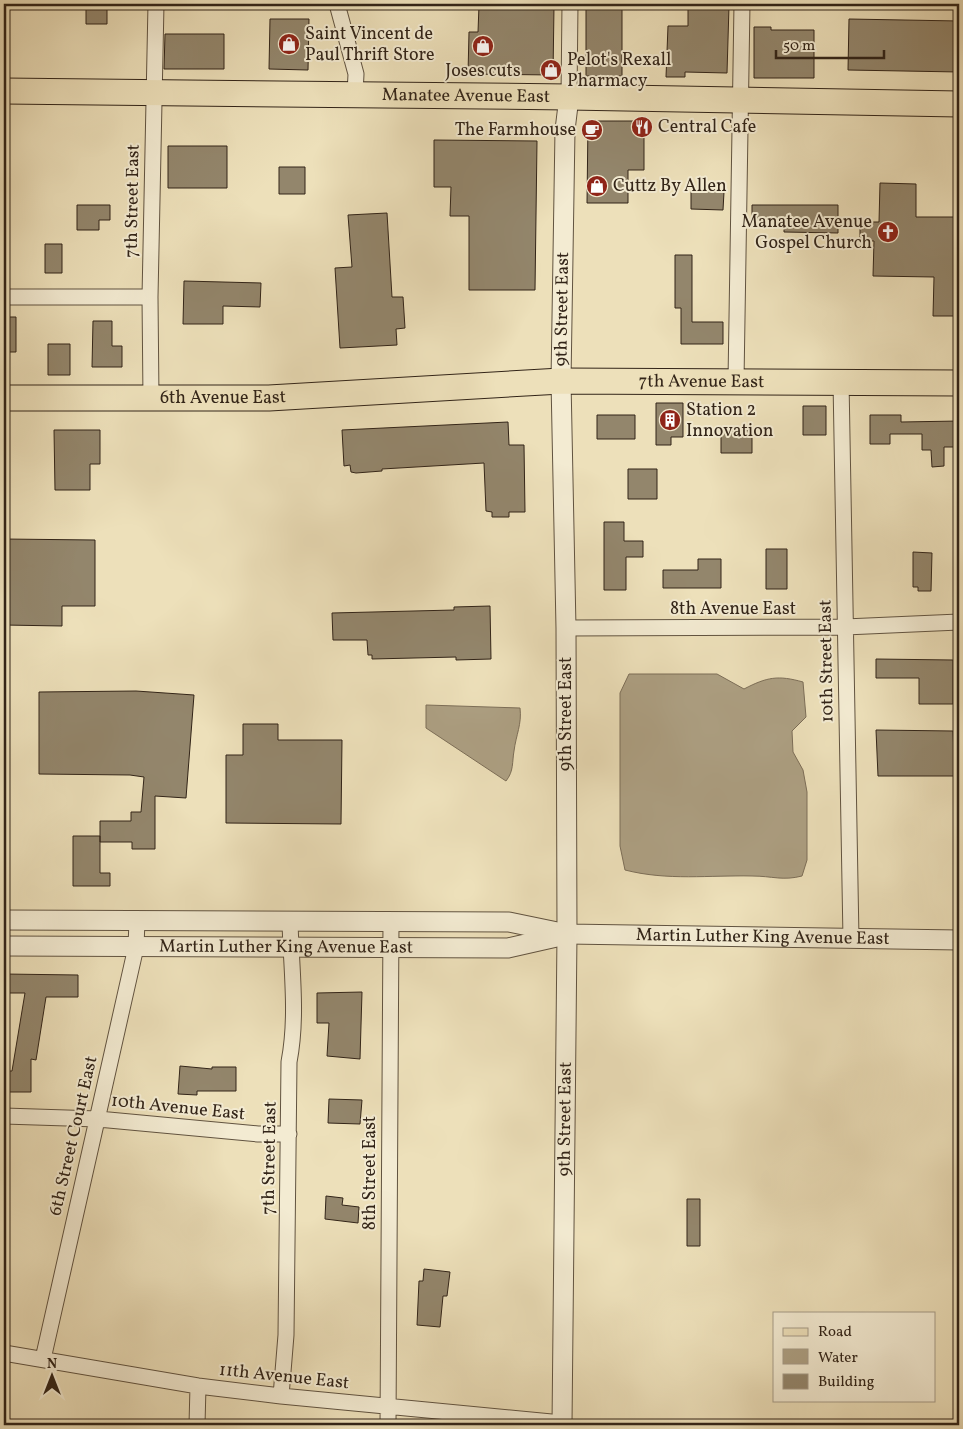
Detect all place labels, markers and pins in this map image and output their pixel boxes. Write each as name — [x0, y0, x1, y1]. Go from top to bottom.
place label: Saint Vincent de Paul Thrift Store — [305, 22, 435, 68]
shop icon: Saint Vincent de Paul Thrift Store — [277, 32, 301, 56]
shop icon: Joses cuts — [471, 34, 495, 58]
place label: Pelot's Rexall Pharmacy — [567, 48, 671, 94]
shop icon: Pelot's Rexall Pharmacy — [539, 58, 563, 82]
place label: Joses cuts — [445, 59, 521, 84]
restaurant icon: Central Cafe — [630, 115, 654, 139]
place label: Central Cafe — [658, 115, 756, 140]
place label: The Farmhouse — [455, 118, 576, 143]
cafe icon: The Farmhouse — [580, 118, 604, 142]
shop icon: Cuttz By Allen — [585, 174, 609, 198]
place label: Cuttz By Allen — [613, 174, 727, 199]
place label: Manatee Avenue Gospel Church — [741, 210, 872, 256]
church icon: Manatee Avenue Gospel Church — [876, 220, 900, 244]
place label: Station 2 Innovation — [686, 398, 774, 444]
building icon: Station 2 Innovation — [658, 408, 682, 432]

